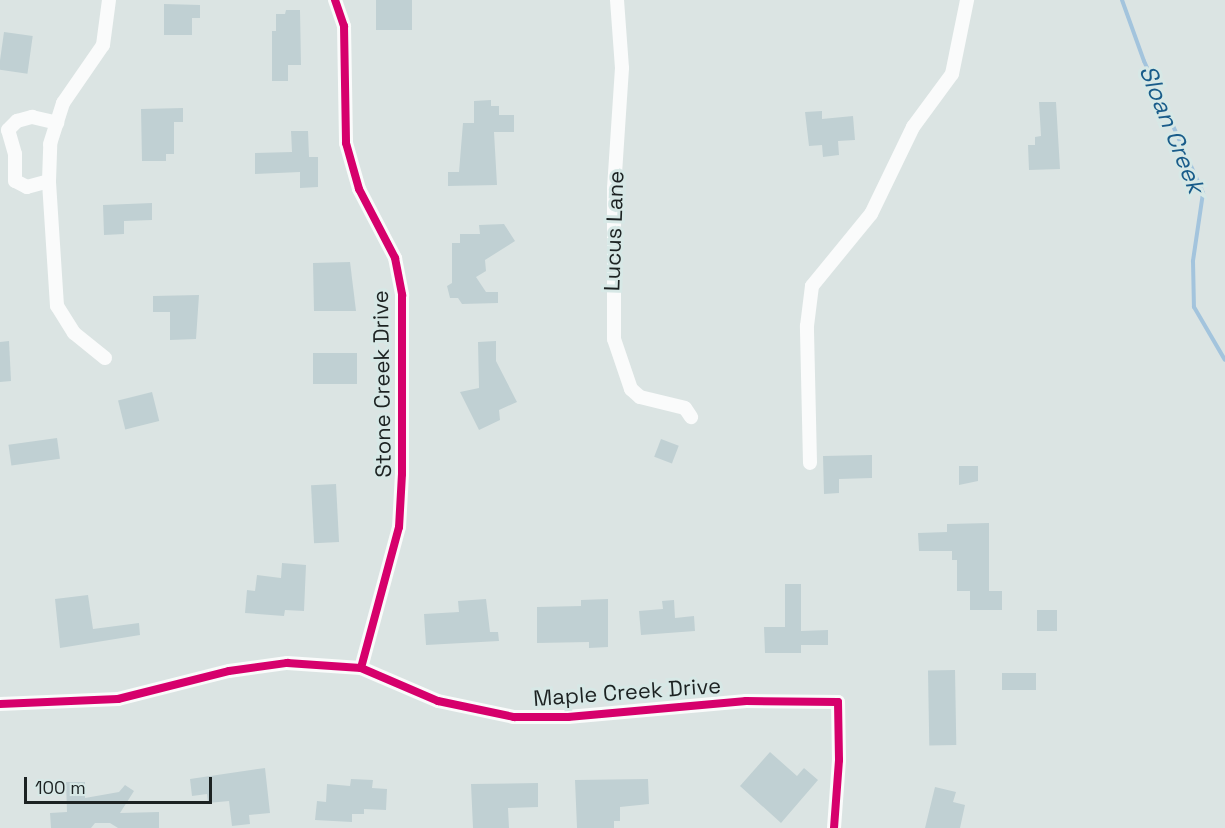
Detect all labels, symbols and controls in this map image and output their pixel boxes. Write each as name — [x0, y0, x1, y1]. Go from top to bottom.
water label: Sloan Creek — [1133, 61, 1211, 197]
street label: Lucus Lane — [599, 170, 629, 292]
street label: Stone Creek Drive — [367, 290, 397, 478]
street label: Maple Creek Drive — [532, 672, 722, 712]
scale bar — [27, 765, 214, 803]
text: 100 m — [35, 776, 86, 799]

